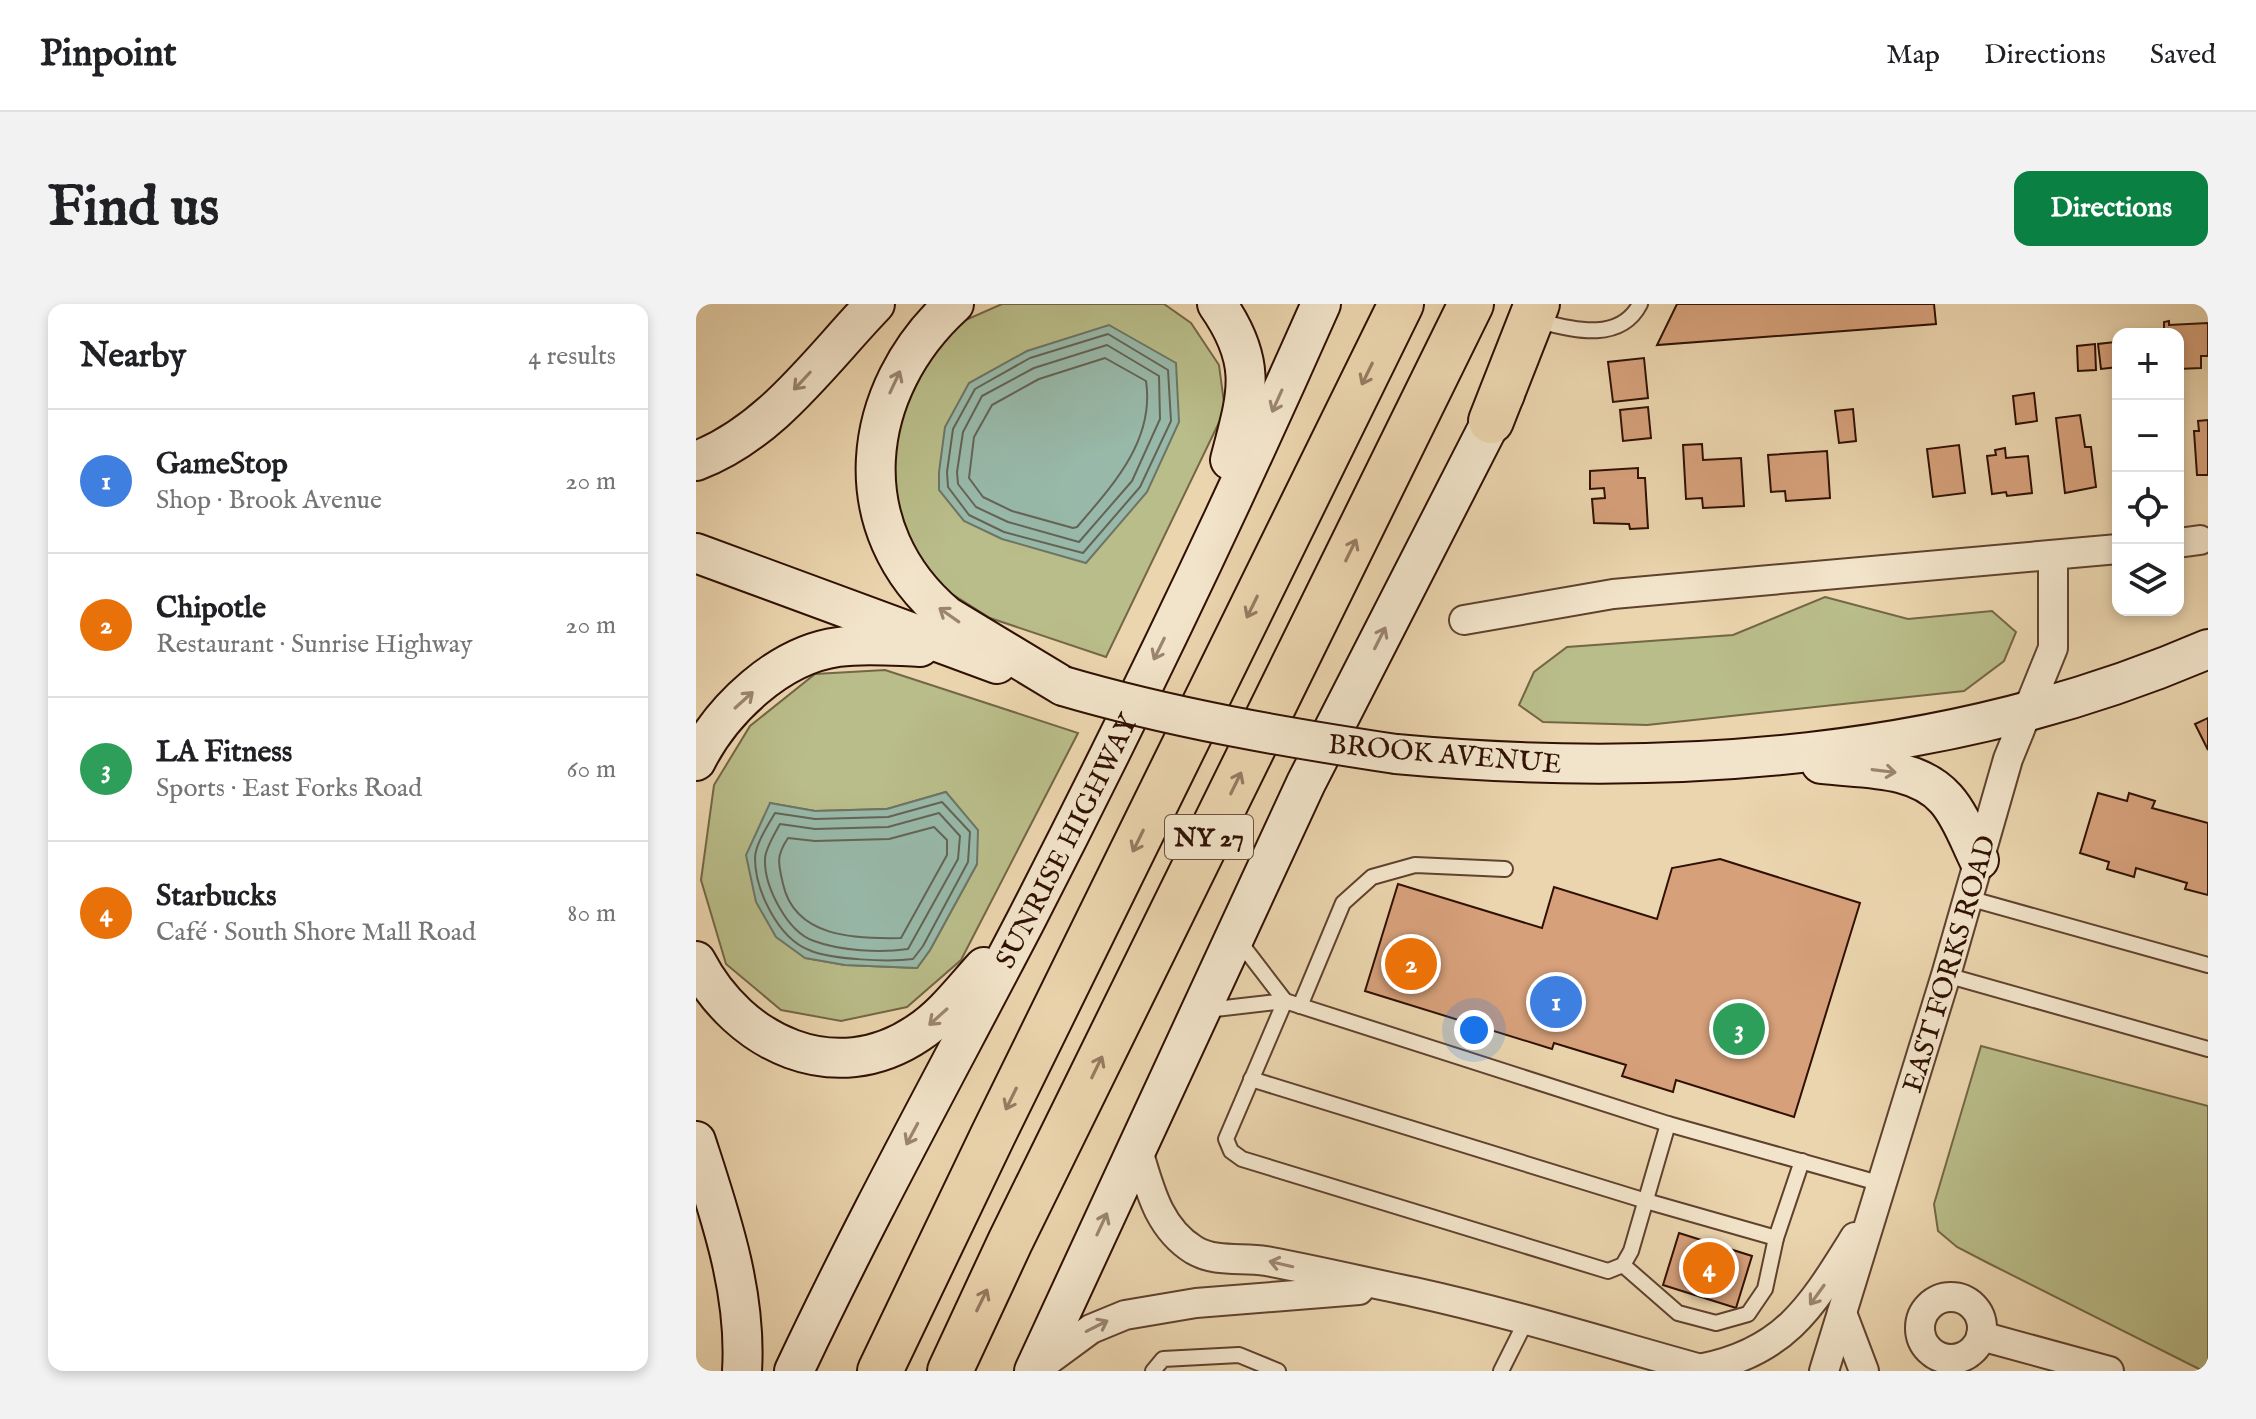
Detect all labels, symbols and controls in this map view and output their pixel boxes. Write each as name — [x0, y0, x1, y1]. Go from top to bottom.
text: Pinpoint — [40, 31, 177, 79]
text: Map — [1886, 38, 1940, 73]
text: Directions — [1984, 38, 2106, 73]
text: Saved — [2150, 38, 2216, 73]
button: Directions — [2014, 171, 2208, 246]
text: Find us — [48, 173, 219, 244]
map controls — [2112, 328, 2184, 616]
button: + — [2112, 328, 2184, 400]
text: Nearby — [80, 335, 186, 378]
text: 4 results — [528, 340, 616, 373]
one-way arrow — [1359, 362, 1374, 386]
one-way arrow — [888, 370, 903, 394]
one-way arrow — [794, 371, 812, 391]
one-way arrow — [1269, 388, 1284, 413]
button: − — [2112, 400, 2184, 472]
text: GameStop — [156, 446, 288, 484]
text: 1 — [101, 465, 111, 498]
text: 20 m — [565, 465, 616, 498]
button: locate — [2112, 472, 2184, 544]
text: Shop · Brook Avenue — [156, 484, 382, 517]
one-way arrow — [1343, 538, 1359, 562]
button: layers — [2112, 544, 2184, 616]
text: Chipotle — [156, 590, 266, 628]
one-way arrow — [1244, 595, 1259, 619]
one-way arrow — [938, 607, 960, 623]
text: 2 — [100, 609, 112, 642]
text: 20 m — [565, 609, 616, 642]
one-way arrow — [1373, 626, 1389, 650]
text: Restaurant · Sunrise Highway — [156, 628, 473, 661]
one-way arrow — [1151, 637, 1166, 661]
one-way arrow — [733, 691, 753, 709]
street label: SUNRISE HIGHWAY — [989, 707, 1148, 975]
street label: BROOK AVENUE — [1327, 728, 1563, 783]
text: LA Fitness — [156, 734, 292, 772]
text: 3 — [101, 753, 111, 786]
text: 60 m — [567, 753, 616, 786]
one-way arrow — [1871, 764, 1896, 779]
one-way arrow — [1229, 771, 1244, 795]
text: Sports · East Forks Road — [156, 772, 422, 805]
road number: NY 27 — [1165, 815, 1253, 859]
one-way arrow — [1129, 828, 1145, 852]
street label: EAST FORKS ROAD — [1896, 832, 2005, 1097]
text: Starbucks — [156, 878, 277, 916]
text: 4 — [100, 897, 112, 930]
text: 80 m — [567, 897, 616, 930]
text: Café · South Shore Mall Road — [156, 916, 476, 949]
pin: 2 — [1385, 934, 1437, 994]
pin: 1 — [1530, 972, 1582, 1032]
pin: 3 — [1713, 999, 1765, 1059]
one-way arrow — [928, 1007, 948, 1026]
your location — [1454, 1010, 1494, 1050]
one-way arrow — [1089, 1055, 1105, 1079]
one-way arrow — [1002, 1087, 1018, 1111]
one-way arrow — [903, 1121, 919, 1145]
one-way arrow — [1095, 1212, 1110, 1236]
pin: 4 — [1683, 1238, 1735, 1298]
one-way arrow — [1269, 1256, 1294, 1271]
one-way arrow — [1809, 1284, 1826, 1305]
one-way arrow — [975, 1288, 990, 1312]
one-way arrow — [1085, 1317, 1109, 1333]

